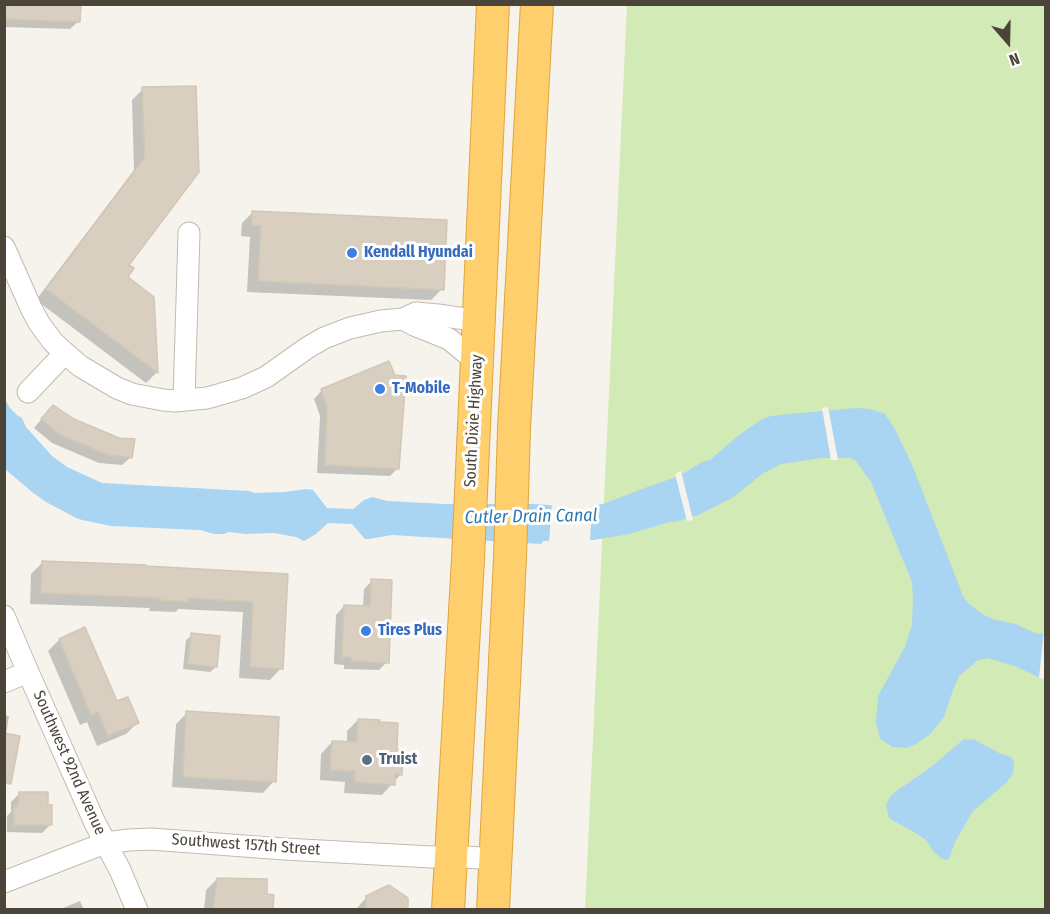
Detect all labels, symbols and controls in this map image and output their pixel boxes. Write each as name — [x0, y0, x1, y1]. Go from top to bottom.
north arrow — [978, 12, 1038, 72]
text: N — [1007, 49, 1022, 70]
place label: Kendall Hyundai — [364, 243, 473, 263]
marker: Kendall Hyundai — [345, 246, 359, 260]
street label: South Dixie Highway — [461, 354, 487, 488]
place label: T-Mobile — [392, 379, 450, 399]
marker: T-Mobile — [373, 382, 387, 396]
water label: Cutler Drain Canal — [465, 505, 597, 529]
place label: Tires Plus — [378, 621, 442, 641]
marker: Tires Plus — [359, 624, 373, 638]
street label: Southwest 92nd Avenue — [29, 688, 109, 838]
place label: Truist — [379, 750, 417, 770]
marker: Truist — [360, 753, 374, 767]
street label: Southwest 157th Street — [171, 830, 321, 860]

